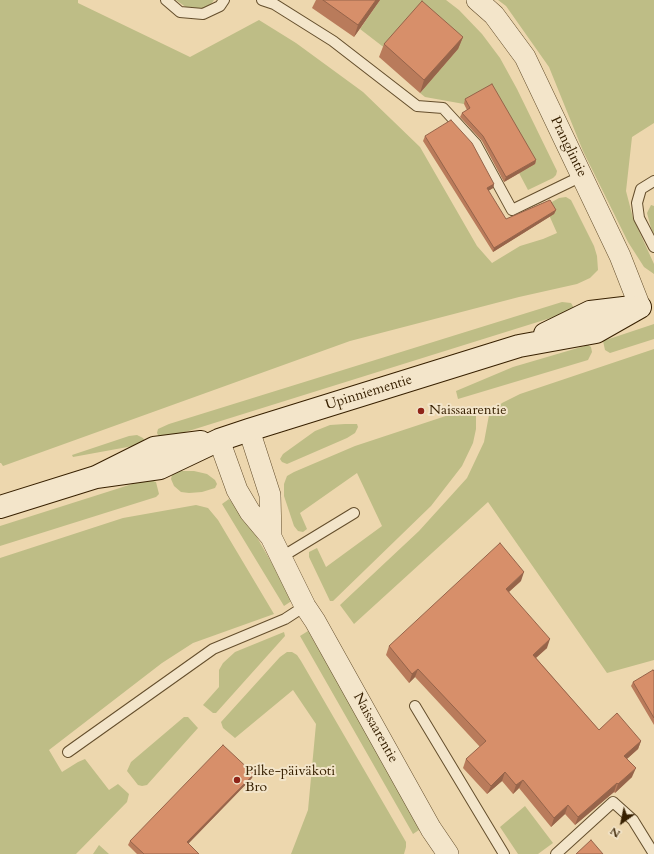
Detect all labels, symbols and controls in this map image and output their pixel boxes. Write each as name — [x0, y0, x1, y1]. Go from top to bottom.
street label: Pranglintie — [546, 114, 590, 180]
street label: Upinniementie — [324, 372, 414, 414]
place label: Naissaarentie — [429, 403, 507, 419]
marker: Naissaarentie — [416, 406, 426, 416]
street label: Naissaarentie — [349, 690, 401, 766]
place label: Pilke-päiväkoti Bro — [245, 764, 335, 796]
marker: Pilke-päiväkoti Bro — [232, 775, 242, 785]
north arrow — [602, 802, 642, 842]
text: N — [607, 824, 623, 841]

